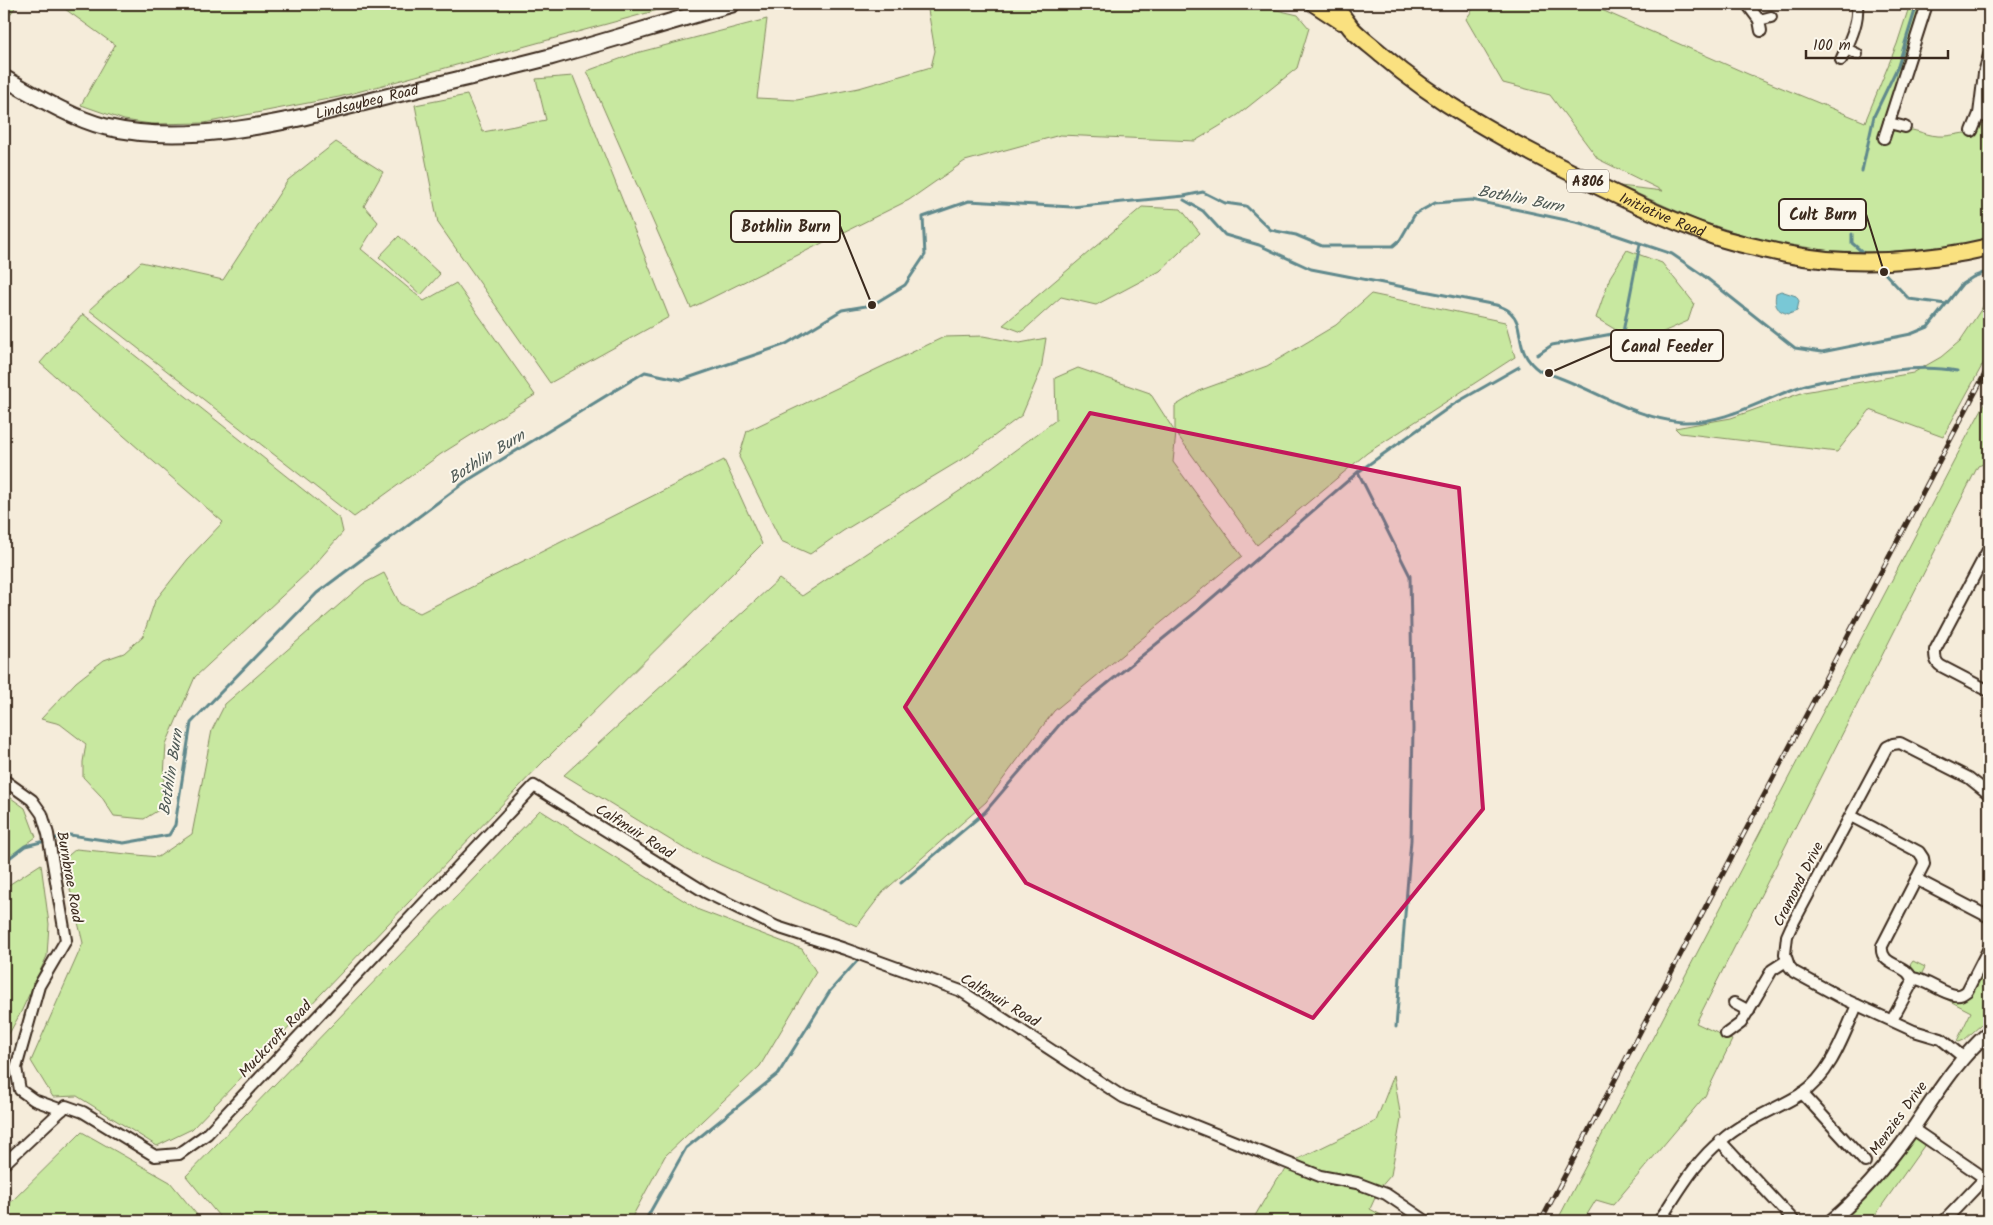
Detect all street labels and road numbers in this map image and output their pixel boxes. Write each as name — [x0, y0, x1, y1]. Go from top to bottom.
street label: Lindsaybeg Road — [313, 78, 422, 127]
road number: A806 — [1567, 170, 1609, 192]
street label: Initiative Road — [1615, 187, 1709, 245]
street label: Calfmuir Road — [590, 798, 679, 866]
street label: Burnbrae Road — [49, 830, 89, 925]
street label: Cramond Drive — [1767, 838, 1831, 931]
street label: Calfmuir Road — [955, 968, 1044, 1034]
street label: Muckcroft Road — [233, 995, 319, 1084]
street label: Menzies Drive — [1863, 1076, 1934, 1161]

